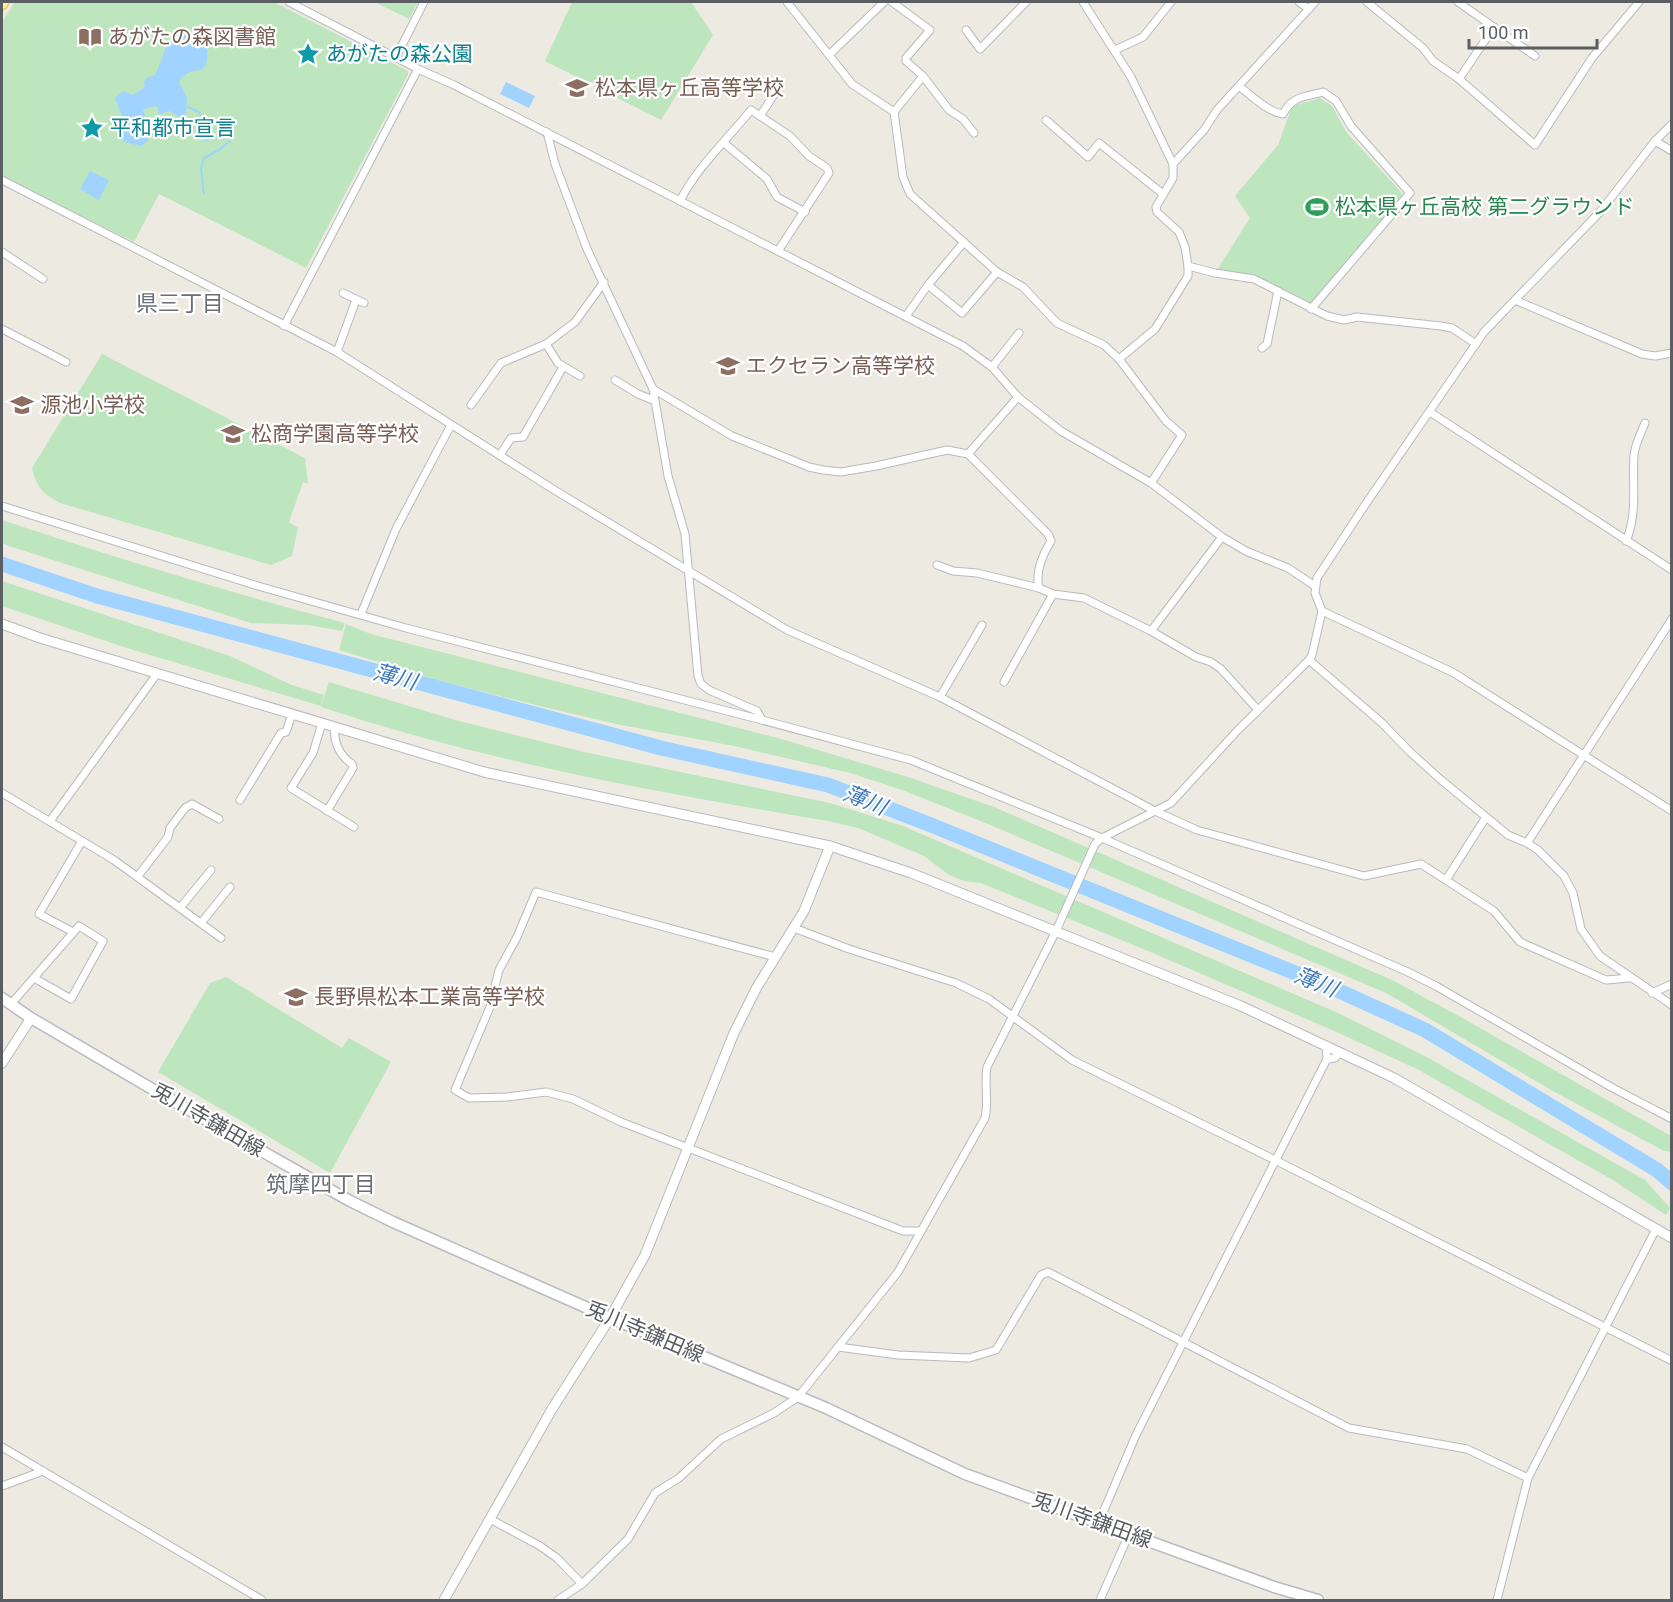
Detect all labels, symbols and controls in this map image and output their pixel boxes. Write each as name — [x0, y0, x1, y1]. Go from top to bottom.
scale bar — [1469, 12, 1596, 50]
text: 100 m — [1478, 22, 1529, 43]
library icon: あがたの森図書館 — [77, 24, 103, 50]
place label: あがたの森図書館 — [108, 25, 276, 49]
place icon: あがたの森公園 — [295, 41, 321, 67]
place label: あがたの森公園 — [326, 42, 473, 66]
school or university icon: 松本県ヶ丘高等学校 — [564, 75, 590, 101]
place label: 松本県ヶ丘高等学校 — [595, 76, 784, 100]
place icon: 平和都市宣言 — [79, 115, 105, 141]
place label: 平和都市宣言 — [110, 116, 236, 140]
sports icon: 松本県ヶ丘高校 第二グラウンド — [1304, 194, 1330, 220]
place label: 松本県ヶ丘高校 第二グラウンド — [1335, 195, 1634, 219]
district label: 県三丁目 — [136, 291, 224, 316]
school or university icon: エクセラン高等学校 — [715, 353, 741, 379]
place label: エクセラン高等学校 — [746, 354, 935, 378]
school or university icon: 源池小学校 — [9, 392, 35, 418]
place label: 源池小学校 — [40, 393, 145, 417]
school or university icon: 松商学園高等学校 — [220, 421, 246, 447]
place label: 松商学園高等学校 — [251, 422, 419, 446]
water label: 薄川 — [371, 659, 421, 695]
water label: 薄川 — [840, 780, 892, 821]
water label: 薄川 — [1291, 962, 1343, 1003]
school or university icon: 長野県松本工業高等学校 — [283, 984, 309, 1010]
place label: 長野県松本工業高等学校 — [314, 985, 545, 1009]
street label: 兎川寺鎌田線 — [147, 1078, 269, 1162]
district label: 筑摩四丁目 — [266, 1172, 376, 1197]
street label: 兎川寺鎌田線 — [582, 1296, 708, 1368]
street label: 兎川寺鎌田線 — [1029, 1487, 1155, 1553]

